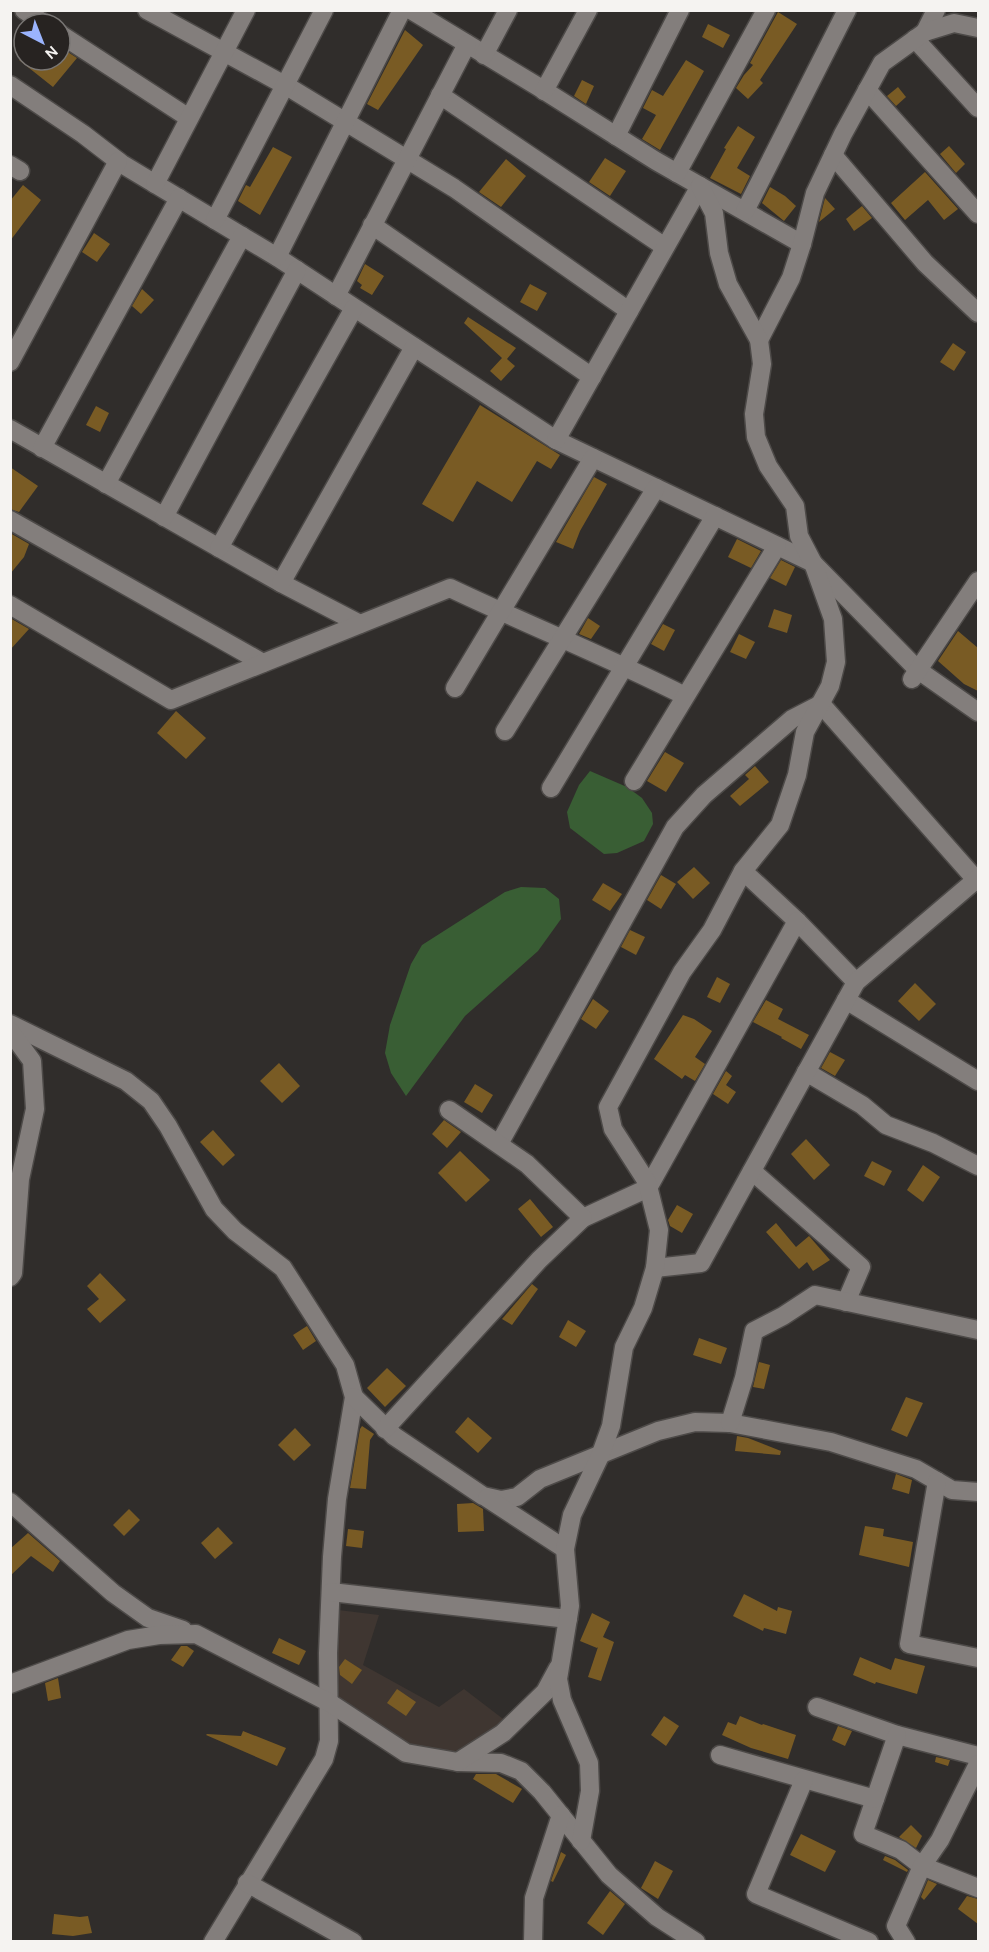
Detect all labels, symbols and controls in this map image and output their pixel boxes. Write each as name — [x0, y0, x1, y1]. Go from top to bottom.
north arrow — [12, 12, 72, 72]
text: N — [41, 42, 62, 64]

